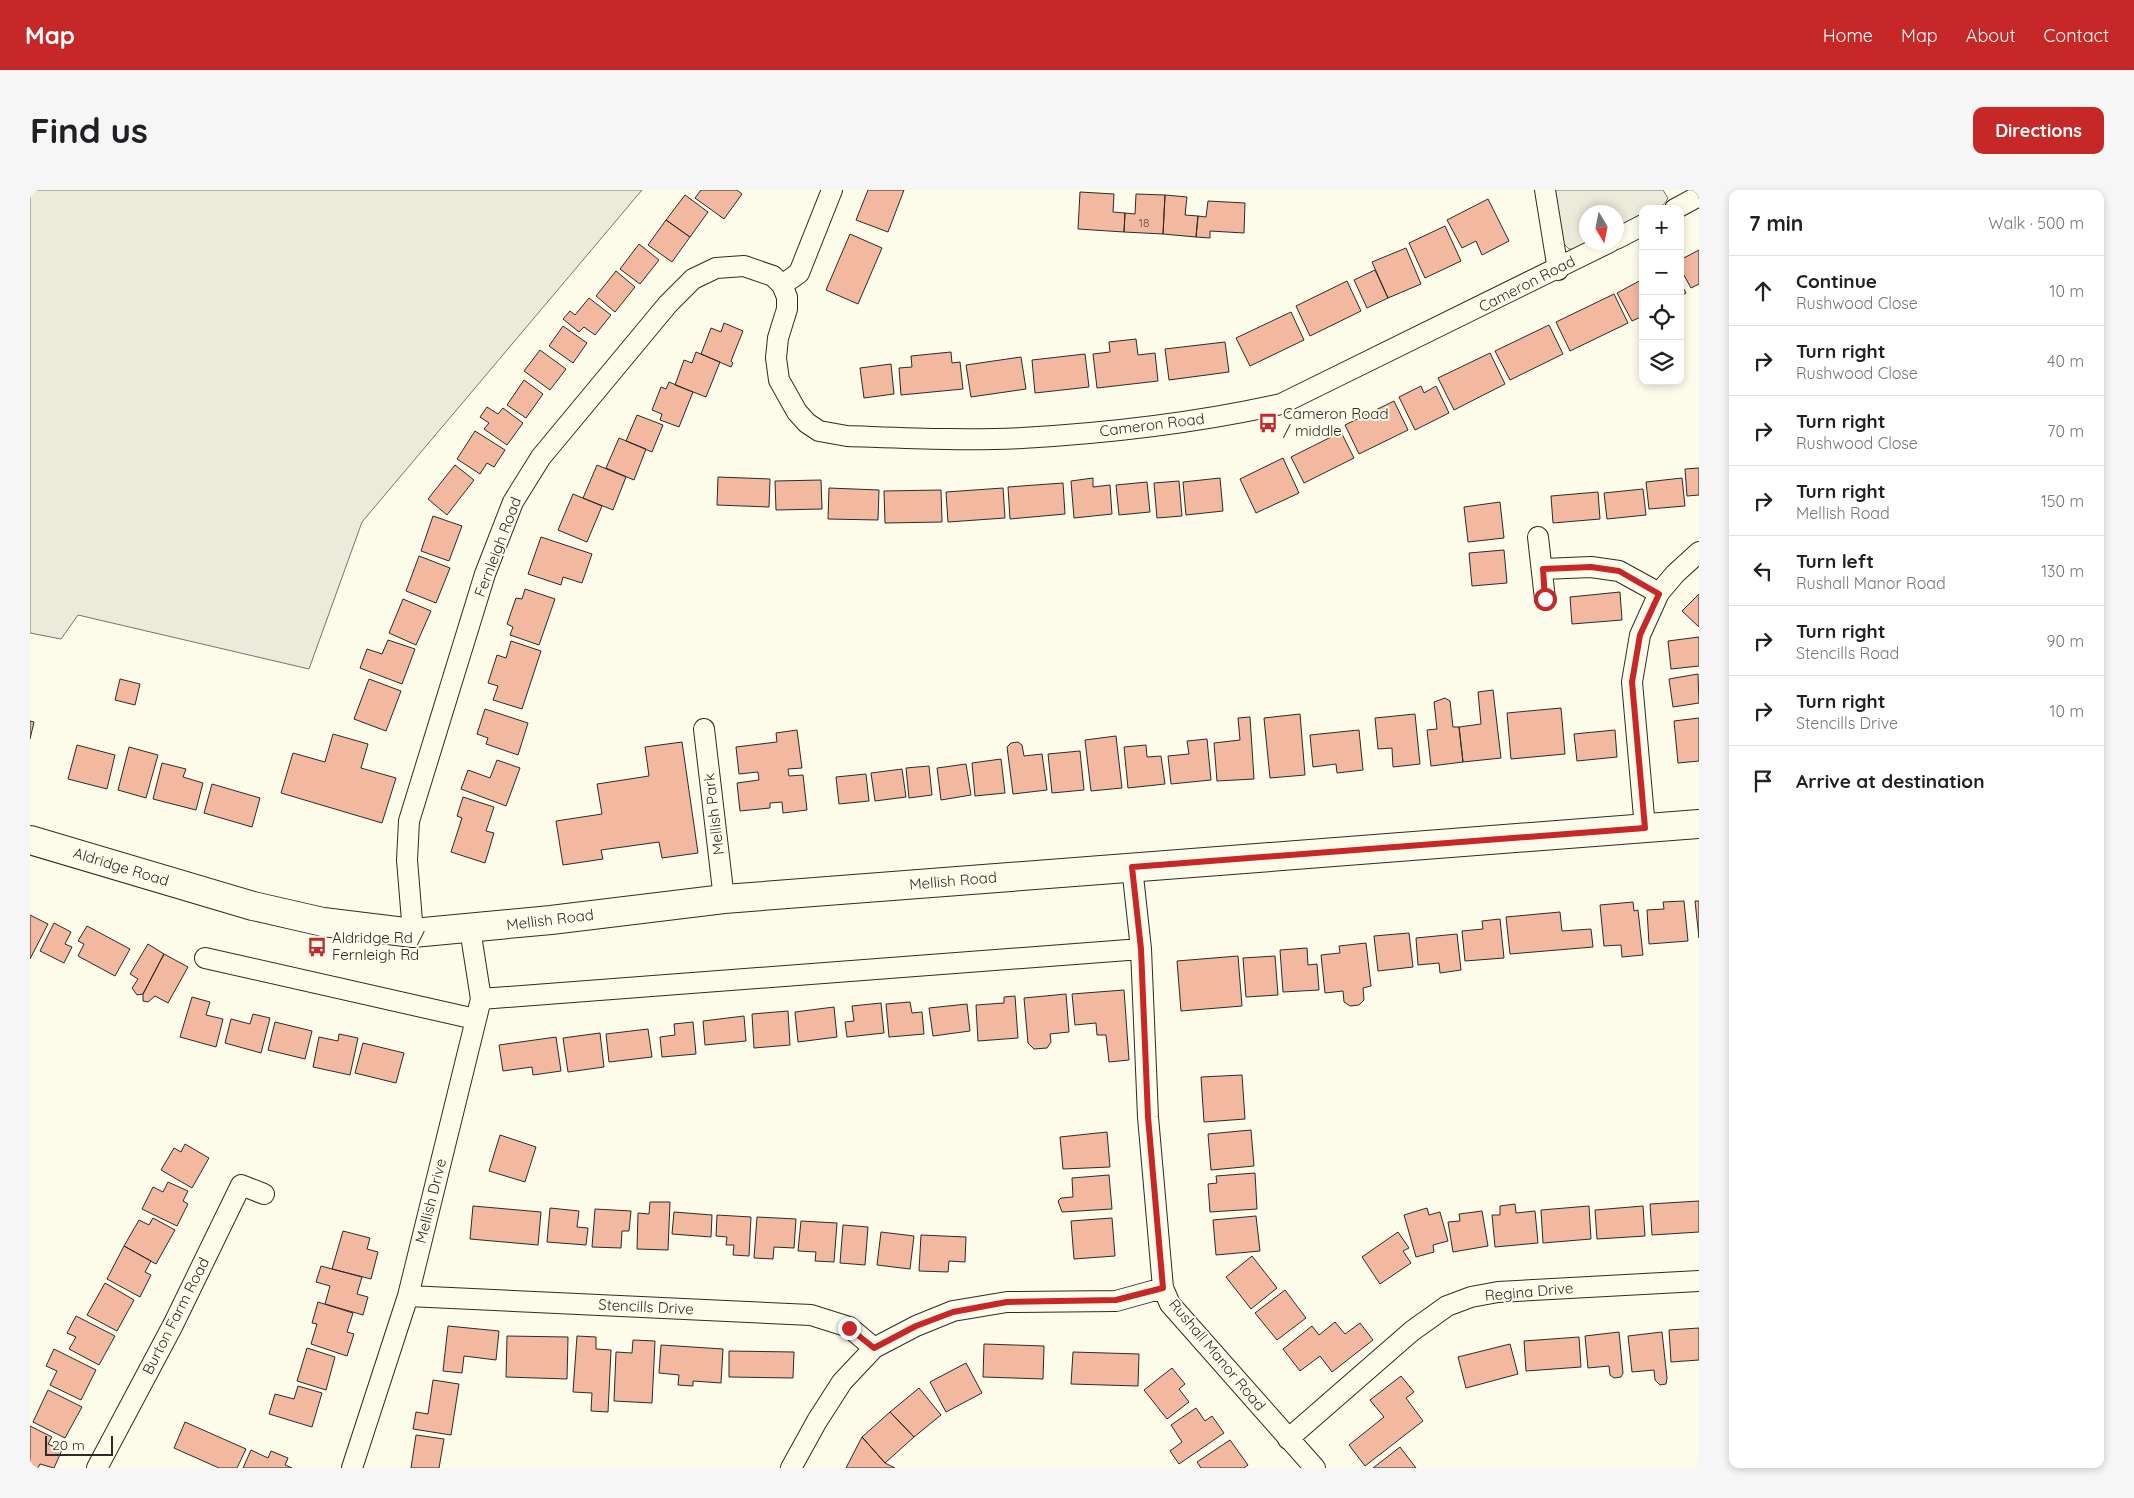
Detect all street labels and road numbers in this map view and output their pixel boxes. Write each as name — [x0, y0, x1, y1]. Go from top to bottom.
street label: Cameron Road — [1475, 251, 1578, 316]
street label: Cameron Road — [1098, 409, 1205, 440]
street label: Fernleigh Road — [470, 494, 525, 599]
street label: Mellish Park — [699, 772, 728, 856]
street label: Aldridge Road — [71, 843, 171, 890]
street label: Mellish Road — [908, 867, 998, 894]
street label: Mellish Road — [505, 905, 595, 934]
street label: Mellish Drive — [411, 1156, 450, 1245]
street label: Burton Farm Road — [138, 1254, 213, 1378]
street label: Regina Drive — [1484, 1278, 1574, 1305]
street label: Stencills Drive — [598, 1295, 694, 1318]
street label: Rushall Manor Road — [1165, 1295, 1270, 1415]

